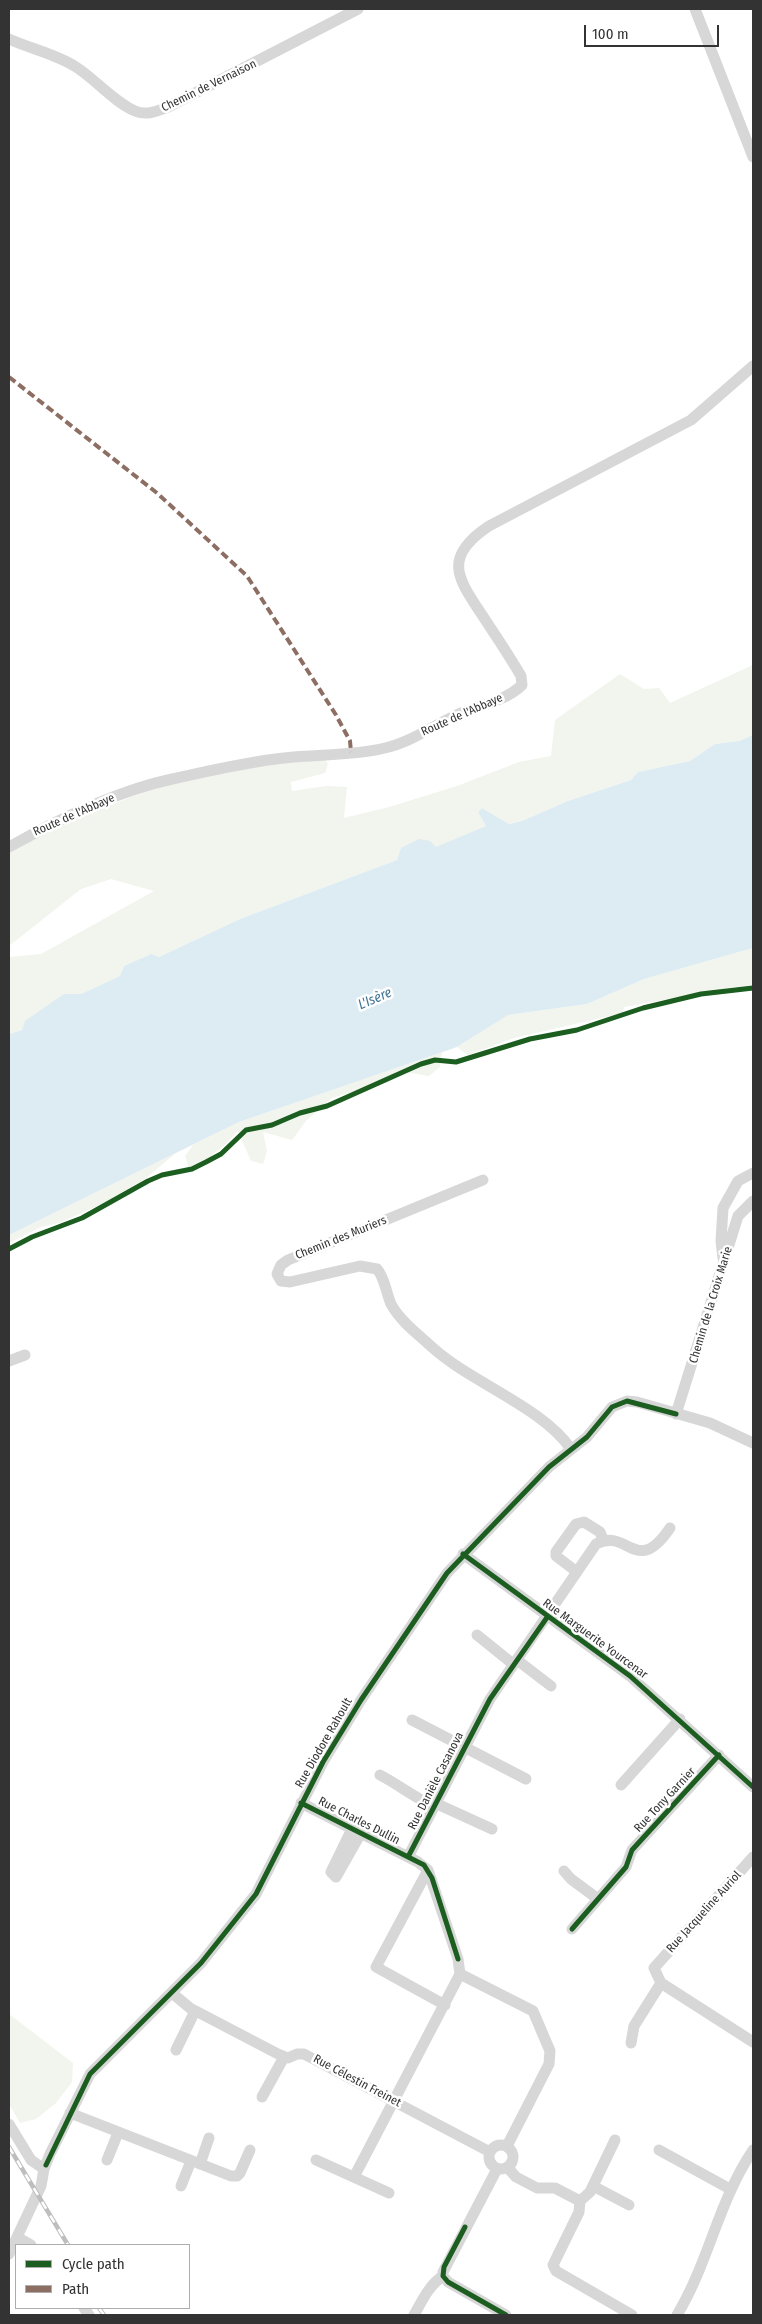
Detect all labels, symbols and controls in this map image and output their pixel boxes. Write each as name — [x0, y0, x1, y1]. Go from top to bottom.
scale bar — [587, 15, 722, 47]
text: 100 m — [592, 25, 629, 43]
street label: Chemin de Vernaison — [159, 57, 259, 115]
street label: Route de l'Abbaye — [419, 691, 505, 739]
street label: Route de l'Abbaye — [31, 791, 117, 839]
water label: L'Isère — [356, 984, 394, 1014]
street label: Chemin des Muriers — [293, 1213, 389, 1263]
street label: Chemin de la Croix Marie — [686, 1245, 736, 1365]
street label: Rue Marguerite Yourcenar — [540, 1596, 650, 1682]
street label: Rue Diodore Rahoult — [292, 1695, 356, 1791]
street label: Rue Danièle Casanova — [405, 1730, 467, 1832]
street label: Rue Tony Garnier — [631, 1765, 699, 1835]
street label: Rue Charles Dullin — [316, 1794, 402, 1848]
street label: Rue Jacqueline Auriol — [664, 1868, 744, 1956]
street label: Rue Célestin Freinet — [311, 2052, 403, 2110]
legend — [15, 2244, 190, 2309]
text: Cycle path — [62, 2255, 125, 2273]
text: Path — [62, 2280, 89, 2298]

